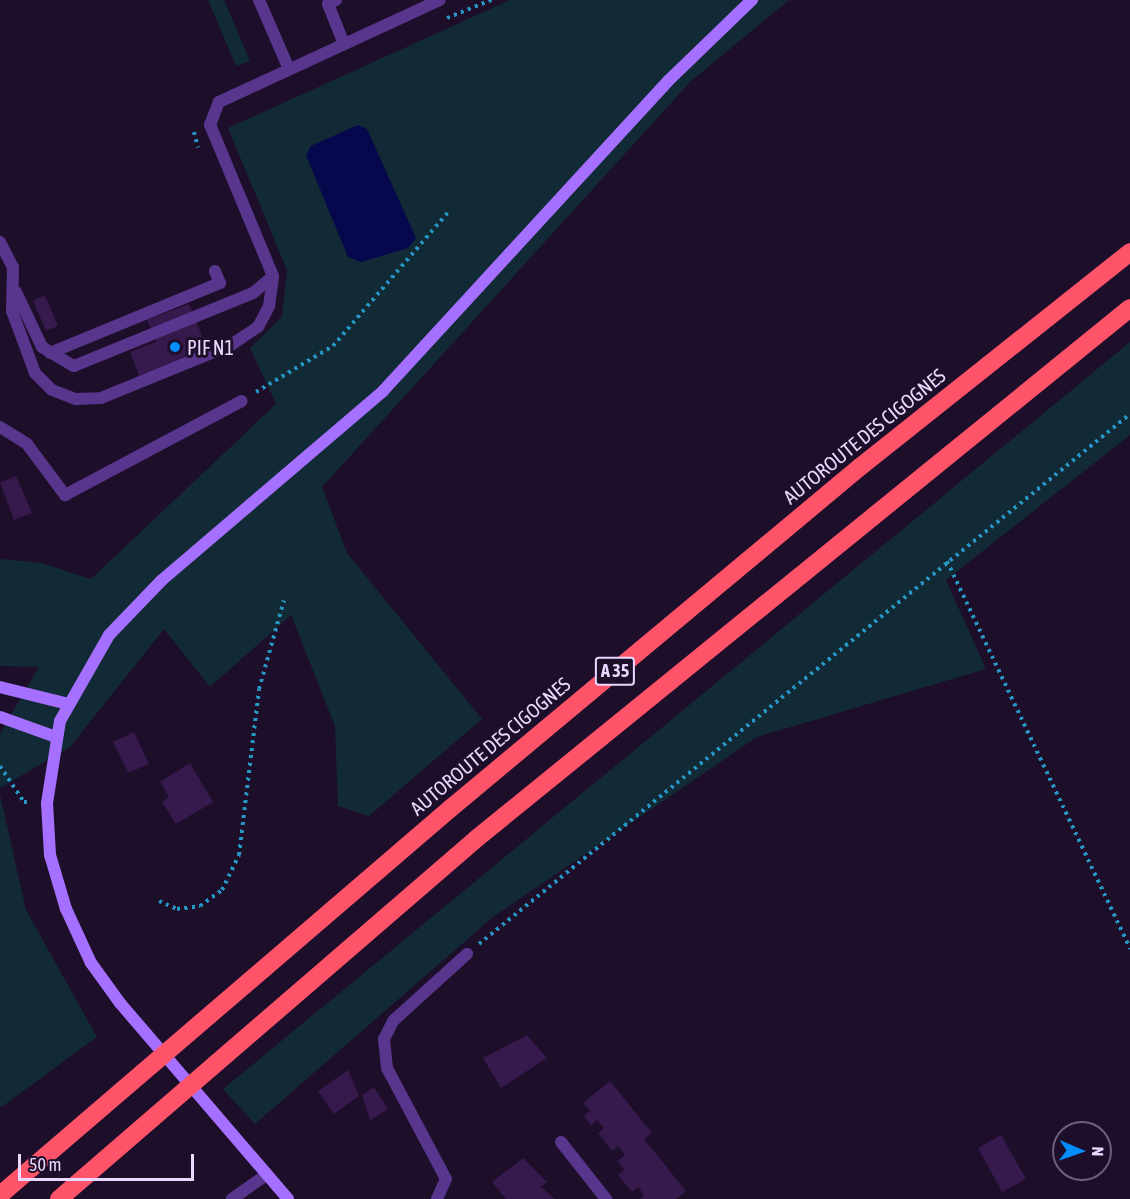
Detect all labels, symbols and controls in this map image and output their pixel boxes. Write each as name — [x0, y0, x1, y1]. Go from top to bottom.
place label: PIF N1 — [187, 335, 234, 359]
marker: PIF N1 — [168, 340, 182, 354]
street label: AUTOROUTE DES CIGOGNES — [778, 363, 950, 509]
road number: A 35 — [594, 656, 636, 686]
street label: AUTOROUTE DES CIGOGNES — [405, 672, 575, 820]
north arrow — [1052, 1121, 1112, 1181]
scale bar — [21, 1142, 196, 1180]
text: N — [1089, 1147, 1107, 1157]
text: 50 m — [29, 1154, 61, 1175]

